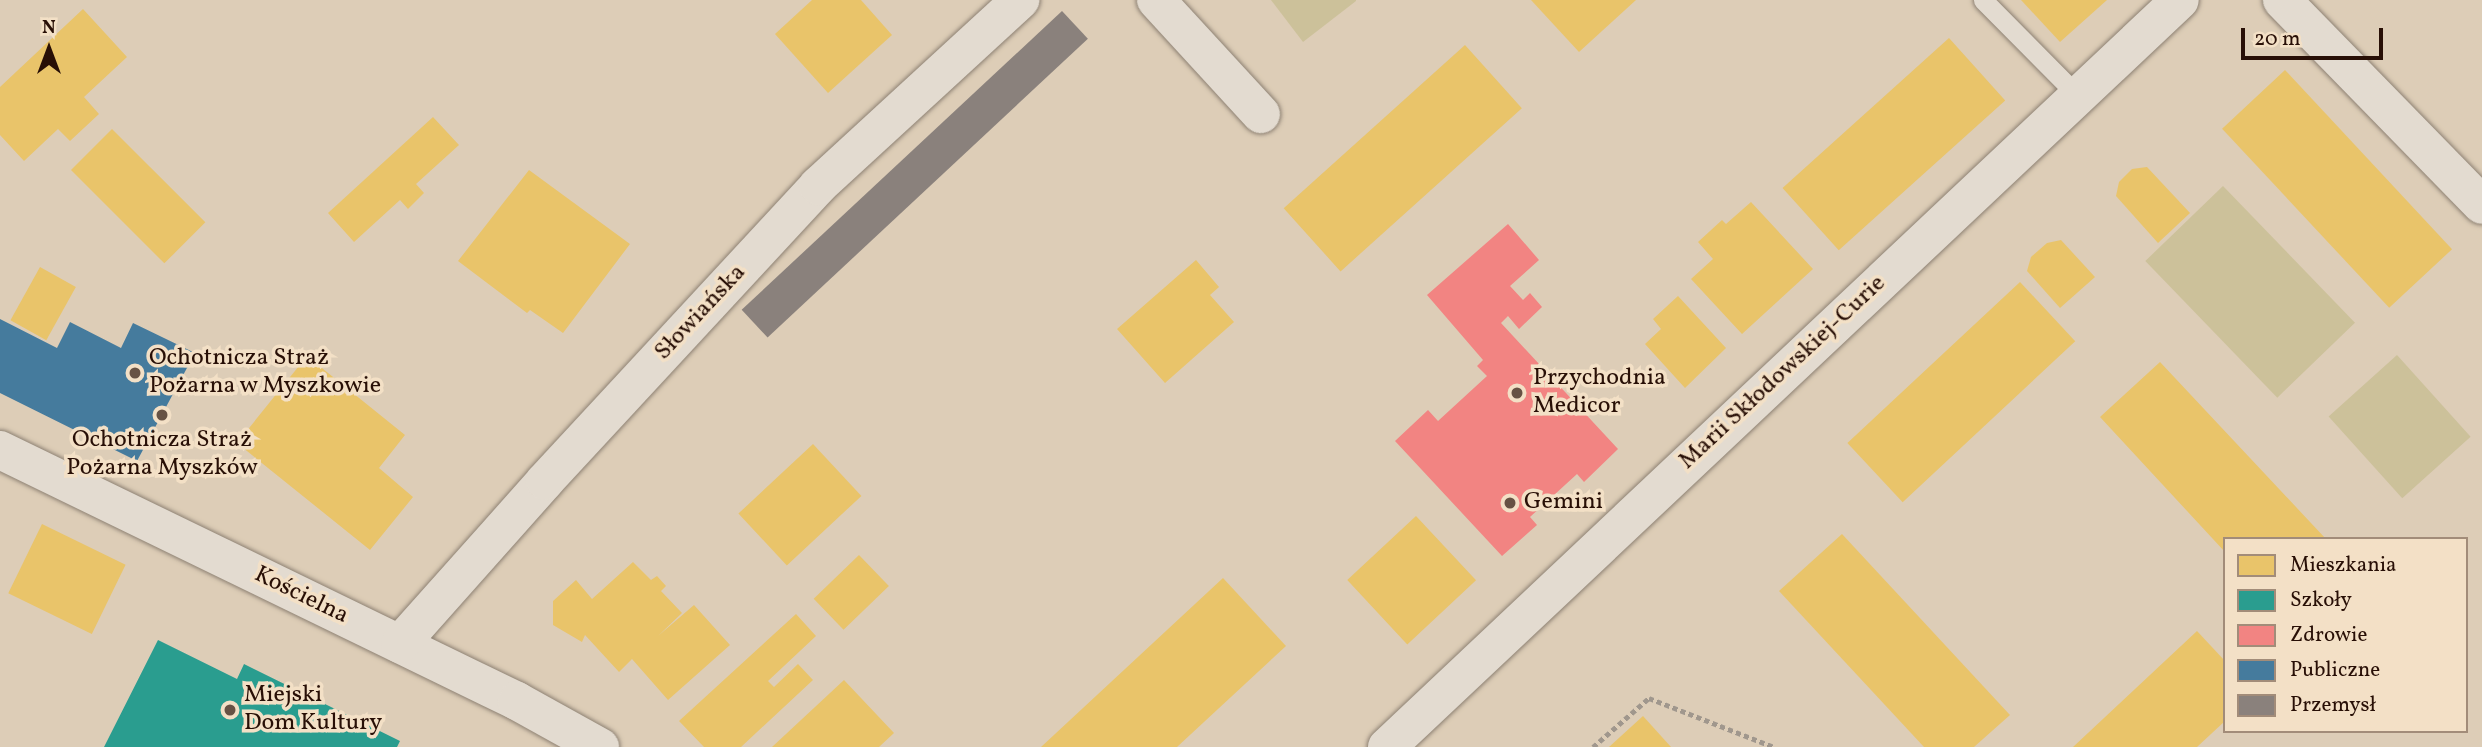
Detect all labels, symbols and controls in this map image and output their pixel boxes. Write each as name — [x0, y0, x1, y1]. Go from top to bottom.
north arrow — [14, 14, 84, 84]
scale bar — [2244, 14, 2386, 58]
text: N — [42, 15, 56, 41]
text: 20 m — [2254, 25, 2300, 54]
street label: Słowiańska — [649, 259, 753, 367]
street label: Marii Skłodowskiej-Curie — [1674, 270, 1892, 476]
place label: Ochotnicza Straż Pożarna w Myszkowie — [149, 345, 383, 401]
marker: Ochotnicza Straż Pożarna w Myszkowie — [127, 365, 143, 381]
place label: Przychodnia Medicor — [1533, 365, 1666, 421]
marker: Przychodnia Medicor — [1507, 383, 1527, 403]
marker: Ochotnicza Straż Pożarna Myszków — [154, 407, 170, 423]
place label: Ochotnicza Straż Pożarna Myszków — [66, 427, 258, 483]
place label: Gemini — [1524, 489, 1603, 517]
marker: Gemini — [1502, 495, 1518, 511]
legend — [2223, 537, 2468, 733]
text: Mieszkania — [2290, 551, 2397, 580]
street label: Kościelna — [249, 561, 353, 631]
text: Szkoły — [2290, 586, 2352, 615]
text: Zdrowie — [2290, 621, 2367, 650]
text: Publiczne — [2290, 656, 2380, 685]
place label: Miejski Dom Kultury — [244, 682, 382, 738]
text: Przemysł — [2290, 691, 2376, 720]
marker: Miejski Dom Kultury — [222, 702, 238, 718]

